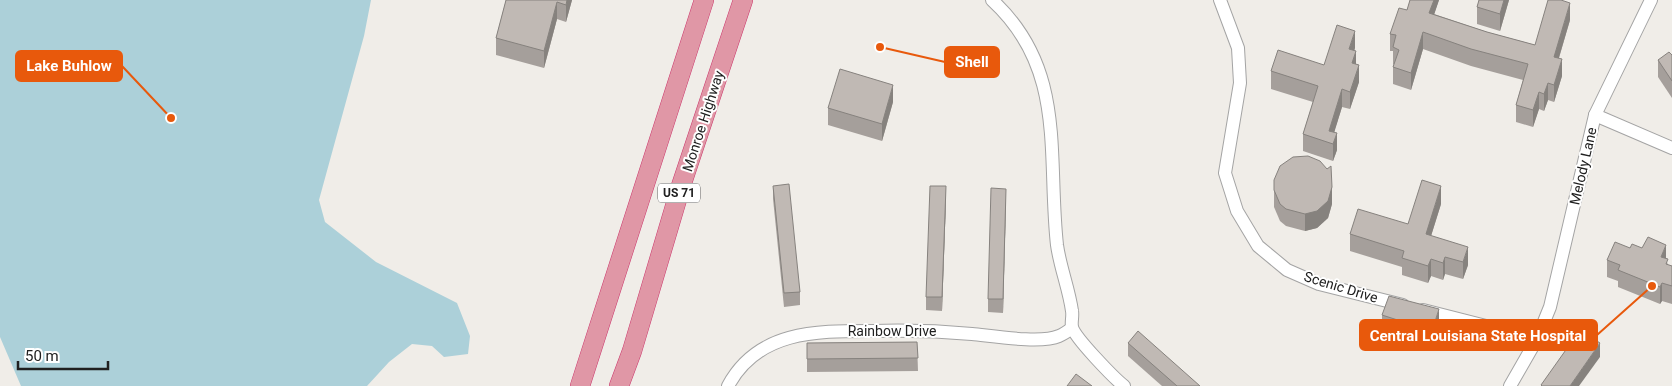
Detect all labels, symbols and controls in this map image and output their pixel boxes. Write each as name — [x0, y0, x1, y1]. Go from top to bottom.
callout: Shell — [945, 47, 999, 77]
callout: Lake Buhlow — [16, 51, 122, 81]
text: Shell — [955, 53, 989, 71]
text: Lake Buhlow — [26, 57, 112, 75]
street label: Monroe Highway — [679, 68, 727, 173]
street label: Melody Lane — [1566, 126, 1600, 206]
road number: US 71 — [658, 184, 700, 202]
street label: Scenic Drive — [1302, 268, 1380, 306]
callout: Central Louisiana State Hospital — [1360, 320, 1597, 350]
street label: Rainbow Drive — [848, 323, 936, 339]
text: Central Louisiana State Hospital — [1370, 327, 1586, 345]
scale bar — [18, 338, 108, 370]
text: 50 m — [25, 347, 59, 365]

